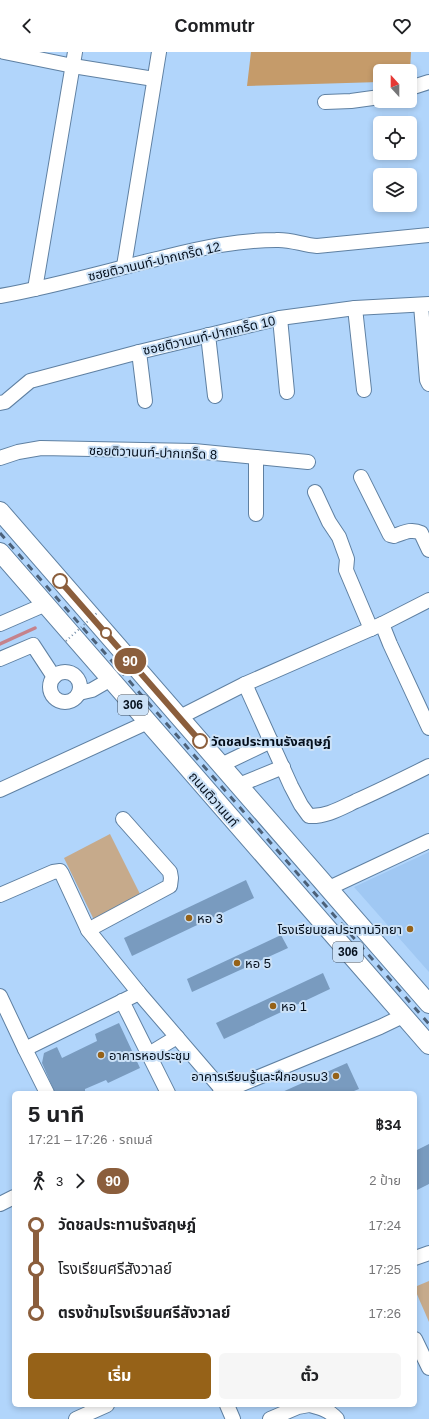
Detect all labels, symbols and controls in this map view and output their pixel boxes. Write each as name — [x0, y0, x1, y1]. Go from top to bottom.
icon: back — [16, 15, 38, 37]
icon: heart — [391, 15, 413, 37]
text: Commutr — [175, 16, 255, 36]
north arrow — [373, 64, 417, 108]
map controls — [373, 64, 417, 212]
button: locate — [373, 116, 417, 160]
button: layers — [373, 168, 417, 212]
street label: ซฮยติวานนท์-ปากเกร็ด 12 — [86, 239, 222, 284]
street label: ซอยติวานนท์-ปากเกร็ด 10 — [141, 313, 277, 358]
street label: ซอยติวานนท์-ปากเกร็ด 8 — [89, 443, 217, 462]
unlabelled marker — [52, 573, 68, 589]
unlabelled marker — [100, 627, 112, 639]
line badge: 90 — [112, 648, 148, 674]
text: 90 — [122, 653, 138, 669]
road number: 306 — [118, 695, 148, 715]
marker: วัดชลประทานรังสฤษฎ์ — [192, 733, 208, 749]
place label: วัดชลประทานรังสฤษฎ์ — [211, 734, 331, 749]
street label: ถนนติวานนท์ — [186, 769, 241, 830]
place label: หอ 3 — [197, 911, 223, 926]
marker: หอ 3 — [184, 913, 194, 923]
place label: โรงเรียนชลประทานวิทยา — [277, 922, 402, 937]
marker: โรงเรียนชลประทานวิทยา — [405, 924, 415, 934]
road number: 306 — [333, 942, 363, 962]
place label: หอ 5 — [245, 956, 271, 971]
marker: หอ 5 — [232, 958, 242, 968]
place label: หอ 1 — [281, 999, 307, 1014]
marker: หอ 1 — [268, 1001, 278, 1011]
place label: อาคารหอประชุม — [109, 1048, 190, 1063]
marker: อาคารหอประชุม — [96, 1050, 106, 1060]
place label: อาคารเรียนรู้และฝึกอบรม3 — [191, 1069, 328, 1084]
marker: อาคารเรียนรู้และฝึกอบรม3 — [331, 1071, 341, 1081]
text: 5 นาที — [28, 1102, 84, 1127]
text: ฿34 — [376, 1116, 401, 1133]
text: 17:21 – 17:26 · รถเมล์ — [28, 1132, 152, 1147]
icon: walk — [28, 1170, 50, 1192]
icon: forward — [69, 1170, 91, 1192]
text: 90 — [105, 1173, 121, 1189]
text: 2 ป้าย — [369, 1173, 401, 1188]
text: 3 — [56, 1174, 63, 1189]
text: วัดชลประทานรังสฤษฎ์ — [58, 1216, 196, 1233]
text: 17:24 — [368, 1218, 401, 1233]
text: โรงเรียนศรีสังวาลย์ — [58, 1260, 172, 1277]
text: 17:25 — [368, 1262, 401, 1277]
text: ตรงข้ามโรงเรียนศรีสังวาลย์ — [58, 1304, 230, 1321]
text: 17:26 — [368, 1306, 401, 1321]
button: เริ่ม — [28, 1353, 211, 1399]
button: ตั๋ว — [219, 1353, 401, 1399]

